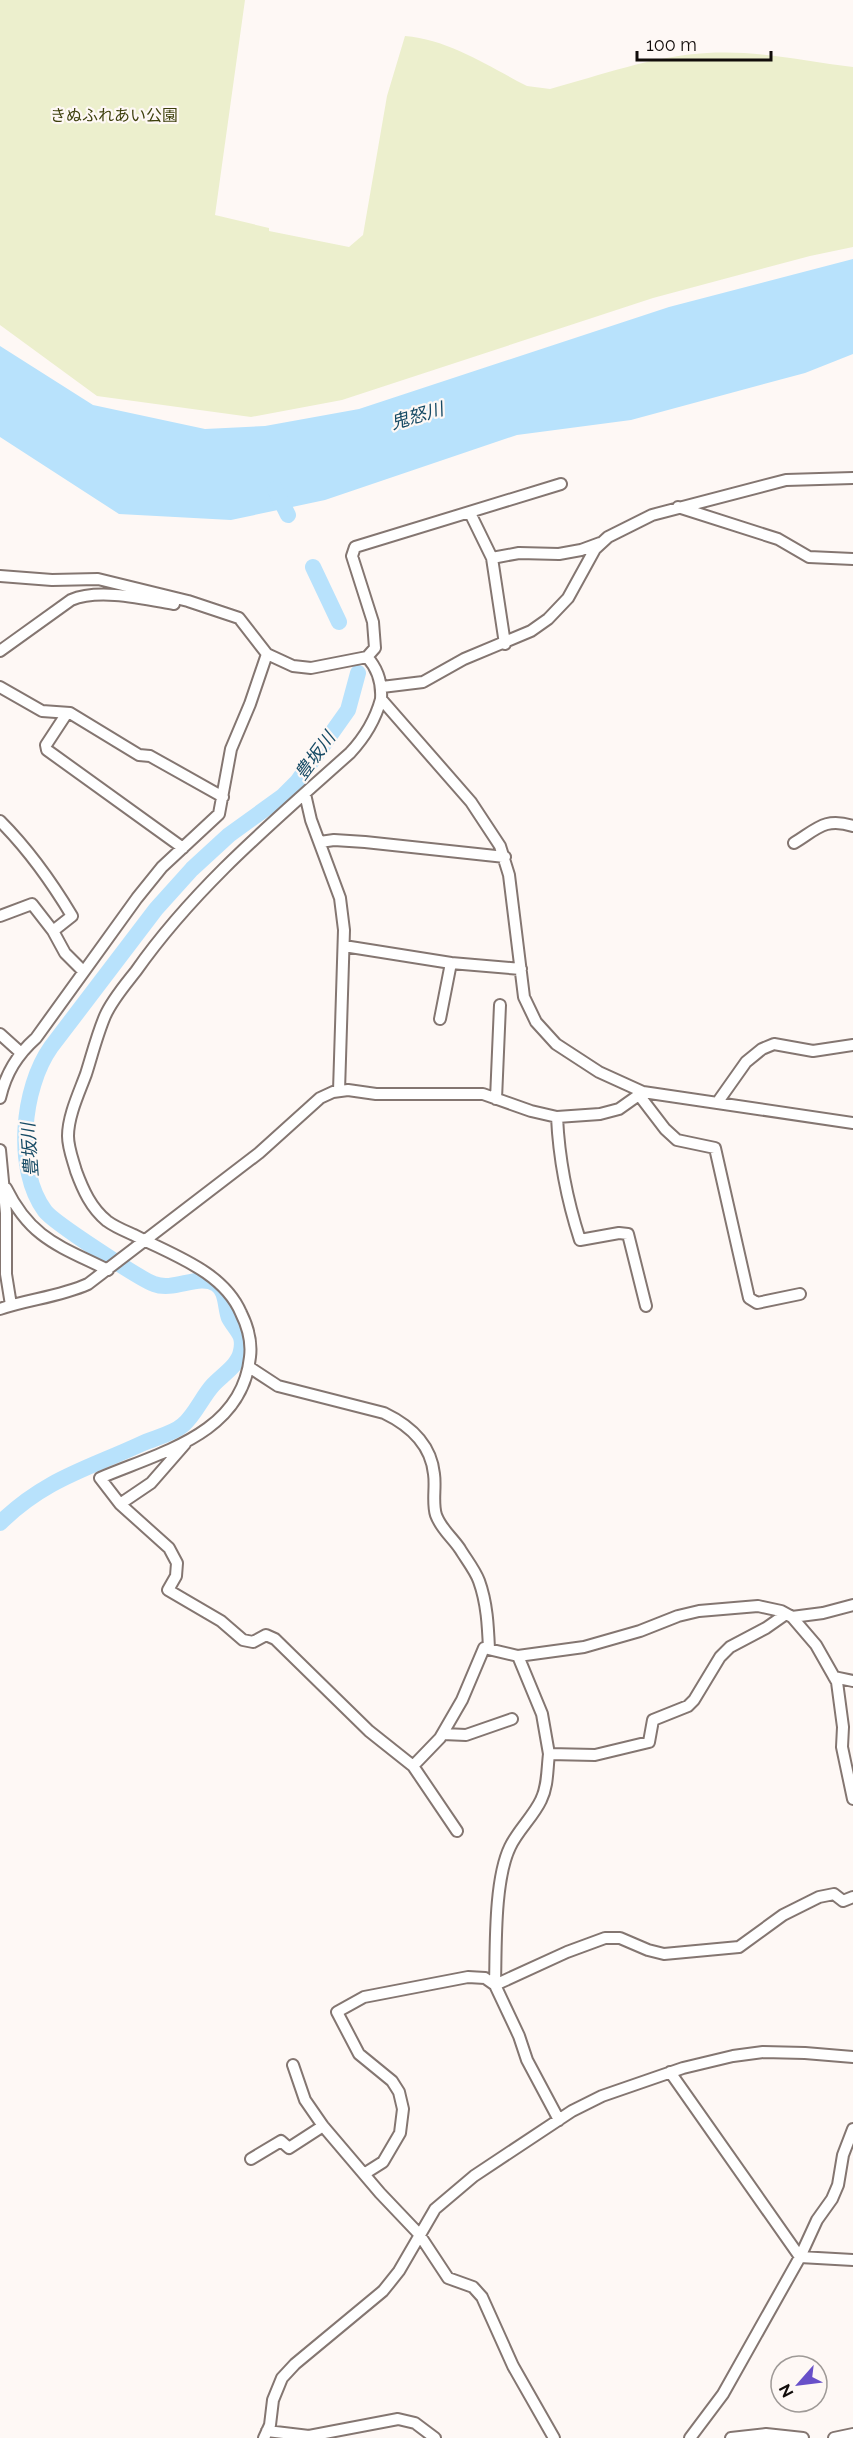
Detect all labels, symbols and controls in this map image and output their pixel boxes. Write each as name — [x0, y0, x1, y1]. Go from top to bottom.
scale bar — [637, 24, 770, 62]
text: 100 m — [646, 34, 697, 55]
park label: きぬふれあい公園 — [50, 106, 178, 125]
water label: 鬼怒川 — [388, 397, 448, 433]
water label: 豊坂川 — [290, 726, 340, 784]
water label: 豊坂川 — [17, 1120, 42, 1178]
north arrow — [769, 2354, 829, 2414]
text: N — [775, 2381, 797, 2401]

